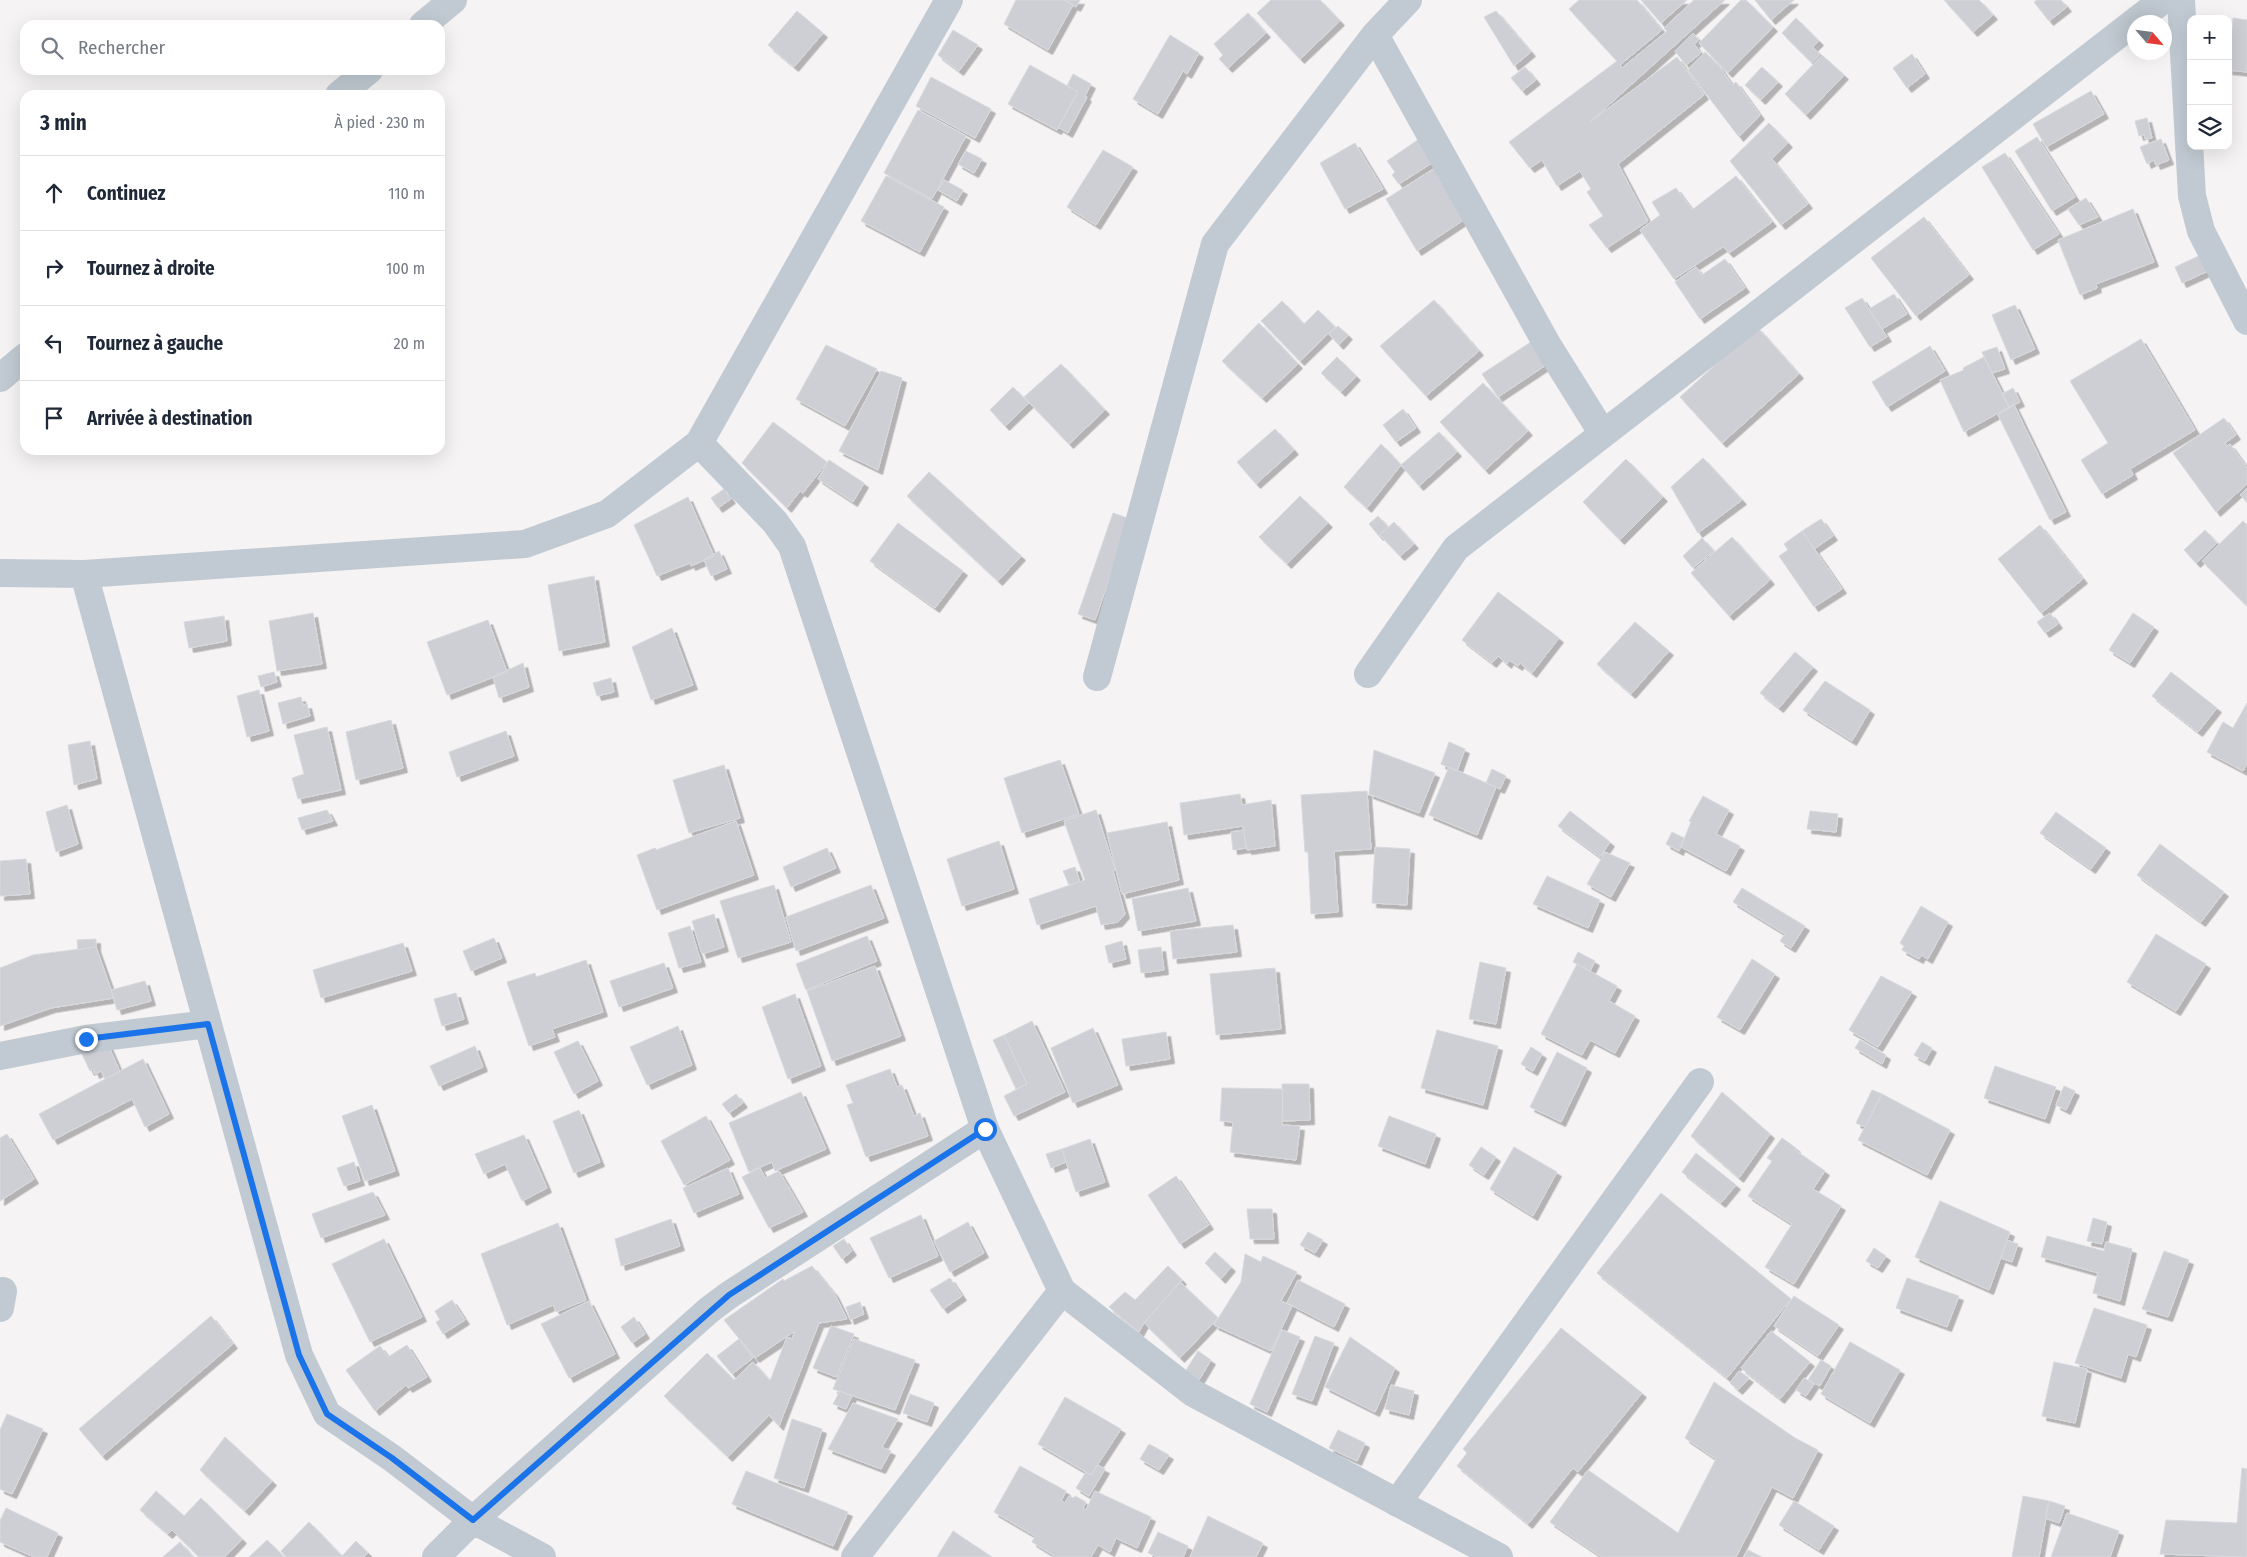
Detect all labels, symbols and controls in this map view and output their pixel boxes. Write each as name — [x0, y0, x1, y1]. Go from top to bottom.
north arrow — [2127, 15, 2172, 60]
map controls — [2187, 15, 2232, 150]
button: + — [2187, 15, 2232, 60]
search box — [20, 20, 445, 75]
icon: search — [38, 34, 66, 62]
text: Rechercher — [78, 36, 165, 59]
button: − — [2187, 60, 2232, 105]
button: layers — [2187, 105, 2232, 150]
text: 3 min — [40, 110, 87, 136]
text: À pied · 230 m — [334, 113, 425, 132]
icon: ahead — [40, 179, 68, 207]
text: Continuez — [87, 182, 166, 205]
text: 110 m — [388, 184, 425, 203]
icon: right — [40, 254, 68, 282]
text: Tournez à droite — [87, 257, 215, 280]
text: 100 m — [386, 259, 425, 278]
icon: left — [40, 329, 68, 357]
text: Tournez à gauche — [87, 332, 223, 355]
text: 20 m — [394, 334, 425, 353]
icon: arrive — [40, 404, 68, 432]
text: Arrivée à destination — [87, 407, 253, 430]
route end — [75, 1028, 98, 1051]
route start — [974, 1118, 997, 1141]

